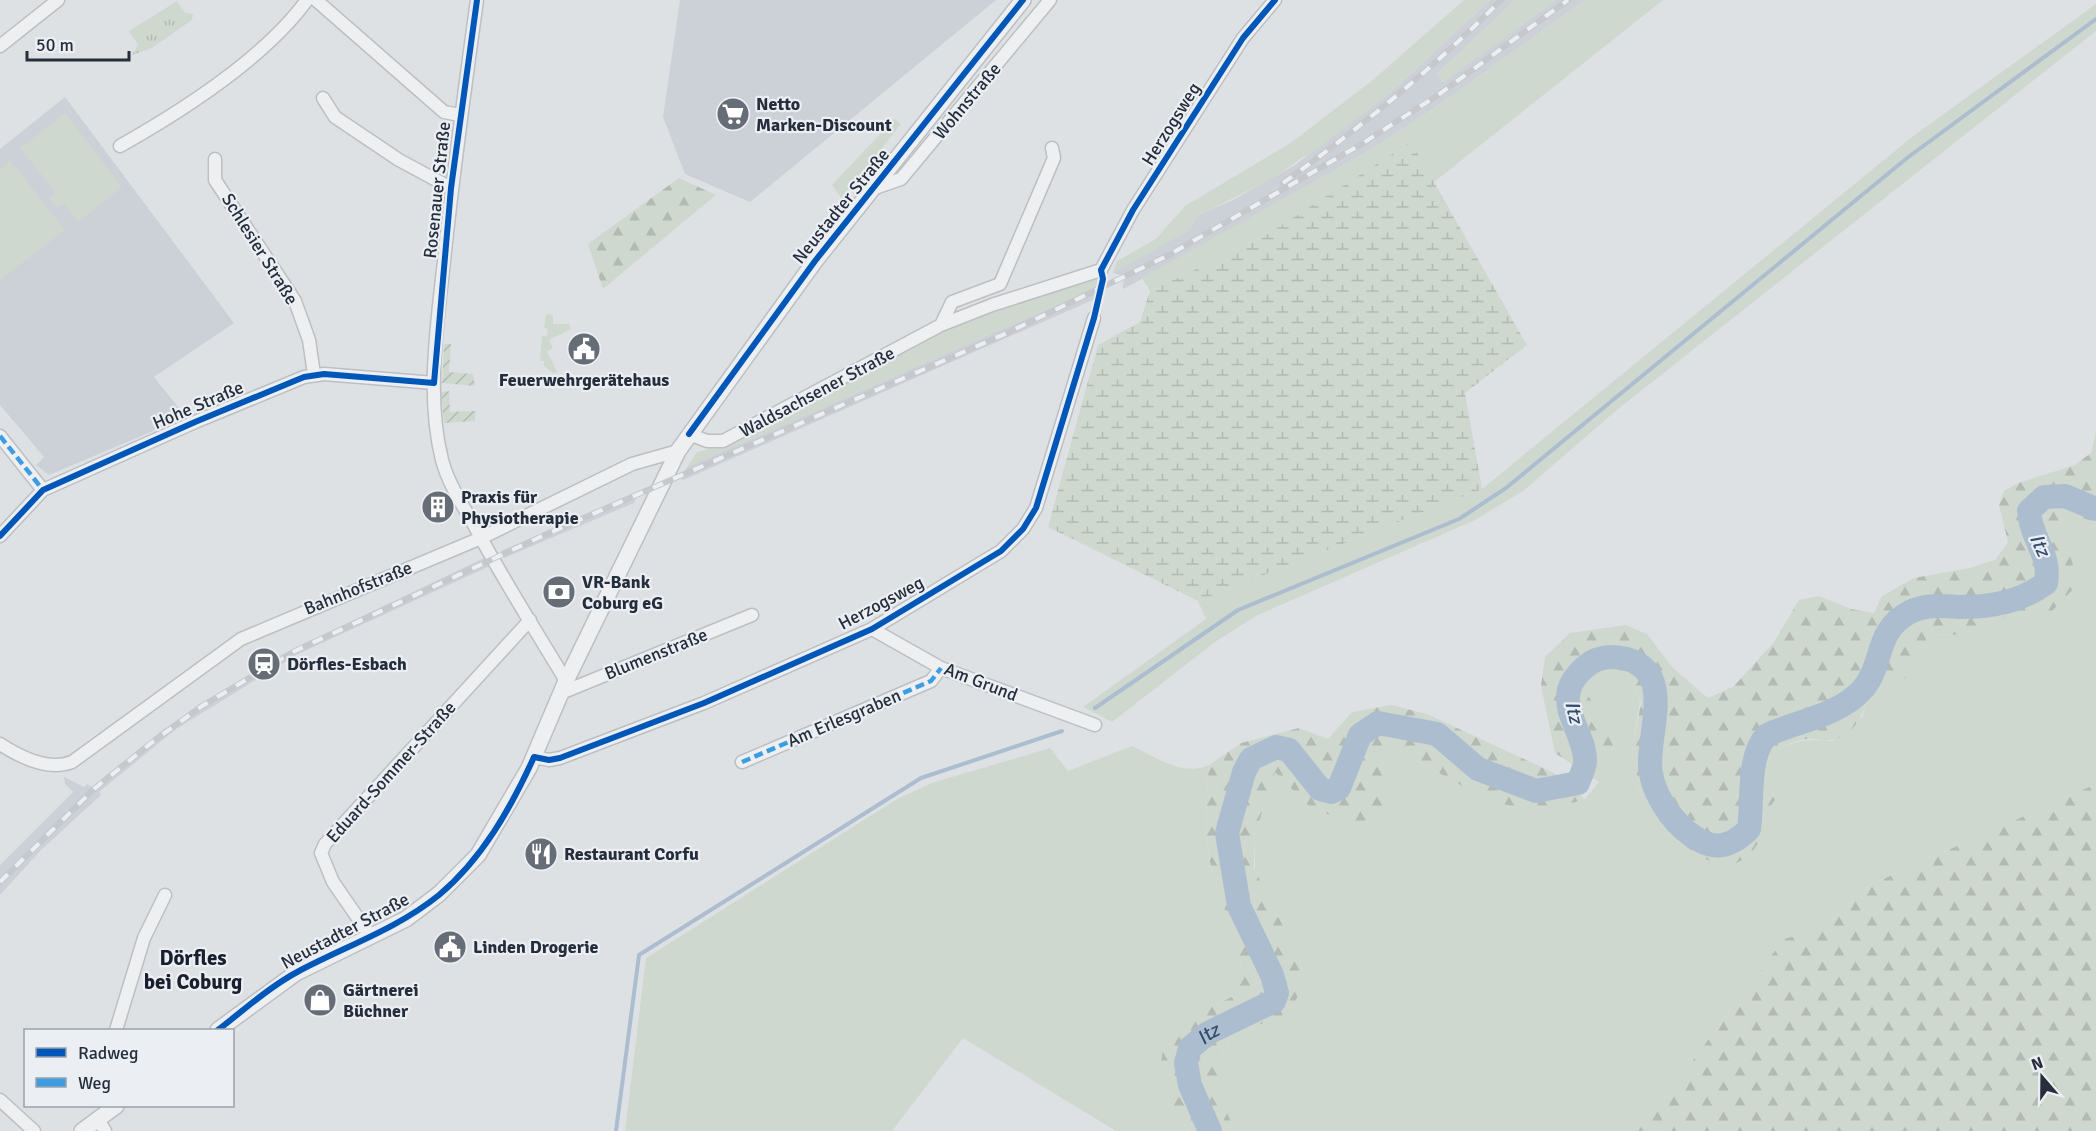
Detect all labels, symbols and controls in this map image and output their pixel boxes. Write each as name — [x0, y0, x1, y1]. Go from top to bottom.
scale bar — [27, 24, 129, 62]
text: 50 m — [36, 34, 74, 56]
street label: Wohnstraße — [928, 58, 1006, 144]
street label: Herzogsweg — [1137, 78, 1205, 170]
place label: Netto Marken-Discount — [756, 93, 892, 136]
supermarket icon: Netto Marken-Discount — [715, 96, 751, 132]
street label: Rosenauer Straße — [419, 121, 455, 259]
street label: Neustadter Straße — [788, 144, 894, 268]
street label: Schlesier Straße — [217, 189, 303, 309]
public building icon: Feuerwehrgerätehaus — [566, 331, 602, 367]
street label: Waldsachsener Straße — [736, 342, 898, 442]
place label: Feuerwehrgerätehaus — [499, 369, 669, 391]
street label: Hohe Straße — [149, 376, 247, 434]
place label: Praxis für Physiotherapie — [461, 486, 579, 529]
building icon: Praxis für Physiotherapie — [420, 489, 456, 525]
water label: Itz — [2024, 530, 2057, 562]
street label: Bahnhofstraße — [301, 556, 415, 620]
place label: VR-Bank Coburg eG — [582, 571, 663, 614]
street label: Herzogsweg — [834, 571, 928, 635]
bank icon: VR-Bank Coburg eG — [541, 574, 577, 610]
street label: Blumenstraße — [601, 623, 711, 685]
station icon: Dörfles-Esbach — [246, 646, 282, 682]
place label: Dörfles-Esbach — [287, 653, 407, 675]
street label: Am Grund — [941, 658, 1021, 706]
street label: Am Erlesgraben — [784, 684, 904, 752]
street label: Eduard-Sommer-Straße — [322, 697, 460, 847]
water label: Itz — [1559, 698, 1589, 728]
restaurant icon: Restaurant Corfu — [523, 836, 559, 872]
place label: Restaurant Corfu — [564, 843, 699, 865]
street label: Neustadter Straße — [277, 888, 413, 974]
public building icon: Linden Drogerie — [432, 929, 468, 965]
place label: Linden Drogerie — [473, 936, 599, 958]
district label: Dörfles bei Coburg — [144, 945, 242, 995]
place label: Gärtnerei Büchner — [343, 979, 419, 1022]
shop icon: Gärtnerei Büchner — [302, 982, 338, 1018]
water label: Itz — [1191, 1016, 1225, 1050]
legend — [24, 1029, 234, 1107]
text: Radweg — [78, 1042, 139, 1064]
north arrow — [2012, 1047, 2072, 1107]
text: N — [2029, 1053, 2046, 1075]
text: Weg — [78, 1072, 111, 1094]

